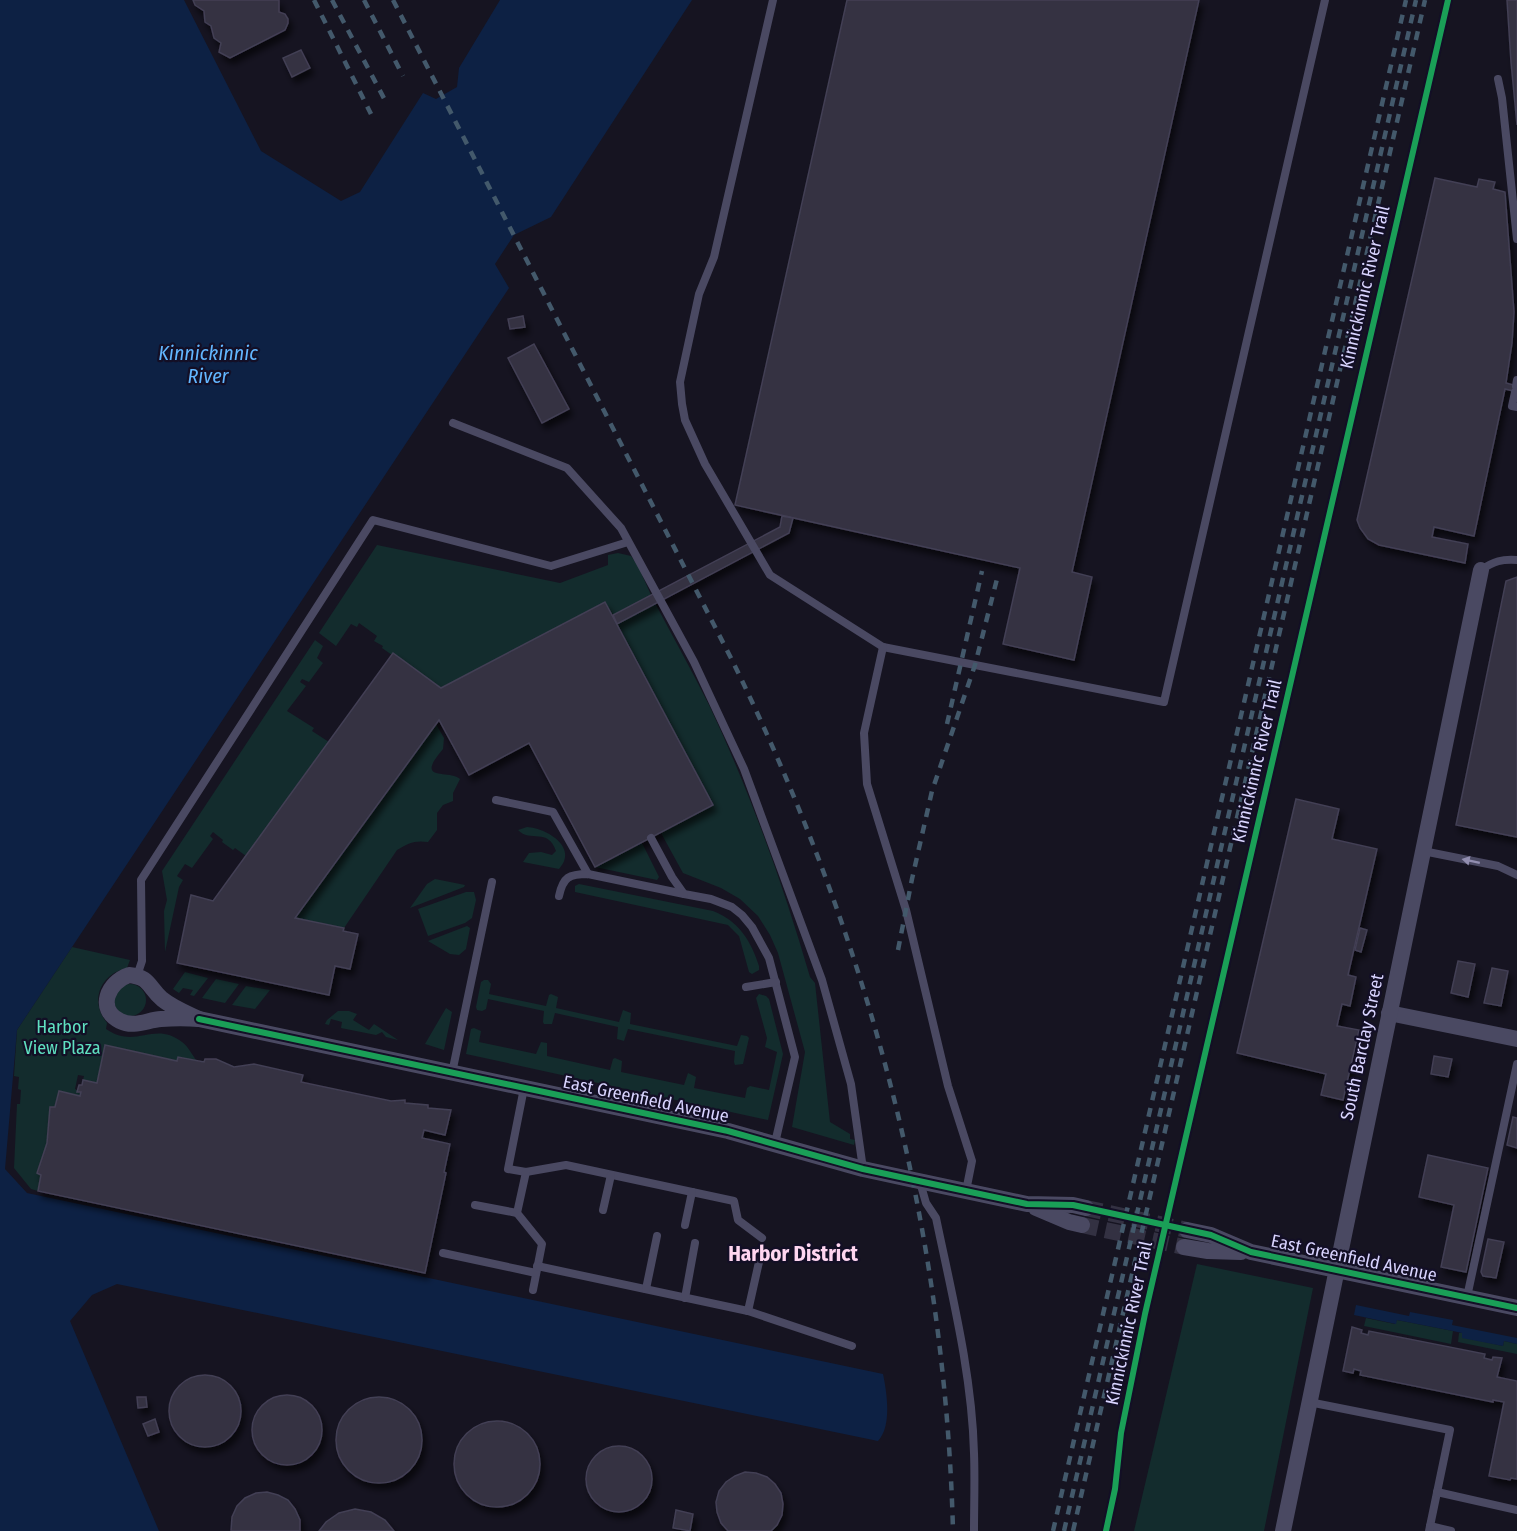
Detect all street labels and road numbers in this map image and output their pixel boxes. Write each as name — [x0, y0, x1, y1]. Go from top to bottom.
street label: Kinnickinnic River Trail — [1336, 203, 1395, 371]
street label: Kinnickinnic River Trail — [1228, 677, 1287, 845]
street label: South Barclay Street — [1336, 972, 1388, 1122]
street label: East Greenfield Avenue — [561, 1071, 731, 1127]
street label: East Greenfield Avenue — [1269, 1230, 1439, 1286]
street label: Kinnickinnic River Trail — [1101, 1239, 1157, 1407]

